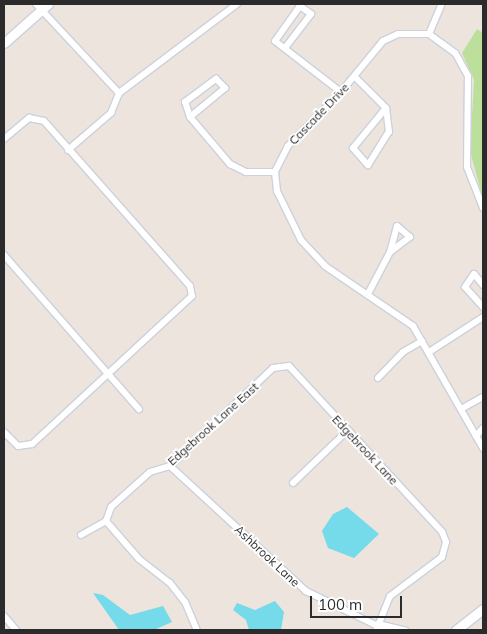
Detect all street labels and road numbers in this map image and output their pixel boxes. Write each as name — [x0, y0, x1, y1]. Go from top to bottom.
street label: Cascade Drive — [286, 80, 352, 148]
street label: Edgebrook Lane East — [165, 379, 261, 469]
street label: Edgebrook Lane — [329, 412, 401, 488]
street label: Ashbrook Lane — [232, 522, 302, 590]

